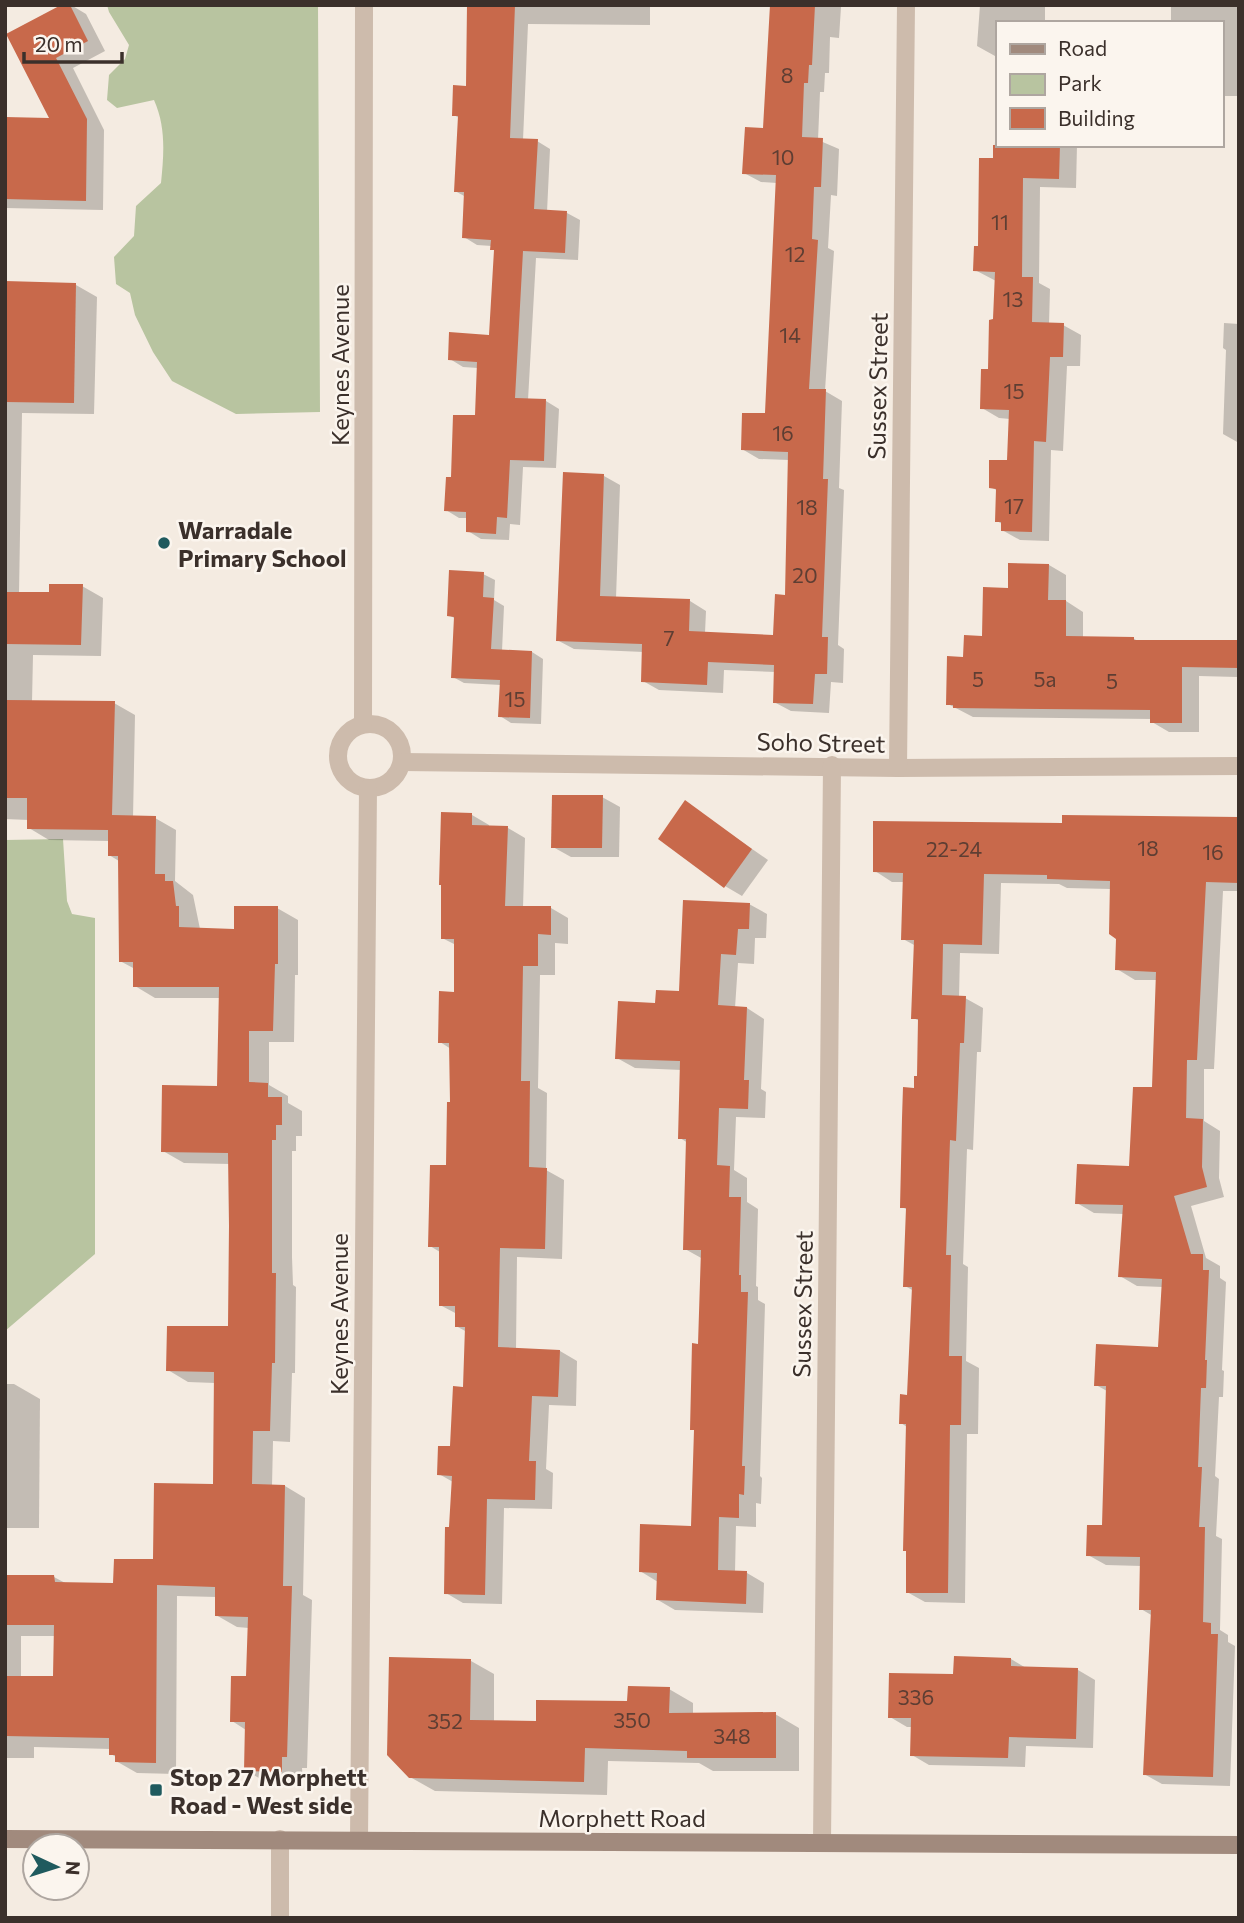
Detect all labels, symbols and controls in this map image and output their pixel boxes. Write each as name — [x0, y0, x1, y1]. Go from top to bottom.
scale bar — [24, 21, 122, 65]
legend — [996, 21, 1223, 147]
text: 20 m — [35, 31, 83, 56]
text: Road — [1058, 35, 1107, 60]
house number: 8 — [781, 62, 793, 87]
text: Park — [1058, 70, 1102, 95]
text: Building — [1058, 105, 1135, 130]
house number: 10 — [772, 144, 794, 169]
house number: 11 — [991, 209, 1009, 234]
house number: 12 — [785, 241, 805, 266]
street label: Keynes Avenue — [325, 284, 354, 446]
house number: 13 — [1003, 286, 1023, 311]
street label: Sussex Street — [861, 312, 893, 460]
house number: 14 — [779, 322, 801, 347]
house number: 15 — [1003, 378, 1025, 403]
house number: 16 — [772, 420, 794, 445]
house number: 17 — [1004, 493, 1024, 518]
house number: 18 — [796, 494, 818, 519]
place label: Warradale Primary School — [178, 515, 347, 572]
marker: Warradale Primary School — [156, 535, 172, 551]
house number: 20 — [792, 562, 818, 587]
house number: 7 — [663, 625, 675, 650]
house number: 5 — [972, 666, 984, 691]
house number: 5a — [1033, 666, 1057, 691]
house number: 5 — [1106, 668, 1118, 693]
house number: 15 — [504, 686, 526, 711]
street label: Soho Street — [756, 726, 886, 758]
house number: 18 — [1137, 835, 1159, 860]
house number: 22-24 — [926, 836, 982, 861]
house number: 16 — [1202, 839, 1224, 864]
street label: Sussex Street — [786, 1230, 818, 1378]
street label: Keynes Avenue — [324, 1233, 353, 1395]
house number: 336 — [898, 1684, 934, 1709]
house number: 350 — [613, 1707, 651, 1732]
house number: 352 — [427, 1708, 463, 1733]
house number: 348 — [713, 1723, 751, 1748]
place label: Stop 27 Morphett Road - West side — [170, 1762, 367, 1819]
marker: Stop 27 Morphett Road - West side — [148, 1782, 164, 1798]
street label: Morphett Road — [538, 1803, 706, 1832]
north arrow — [21, 1832, 91, 1902]
text: N — [61, 1860, 85, 1876]

